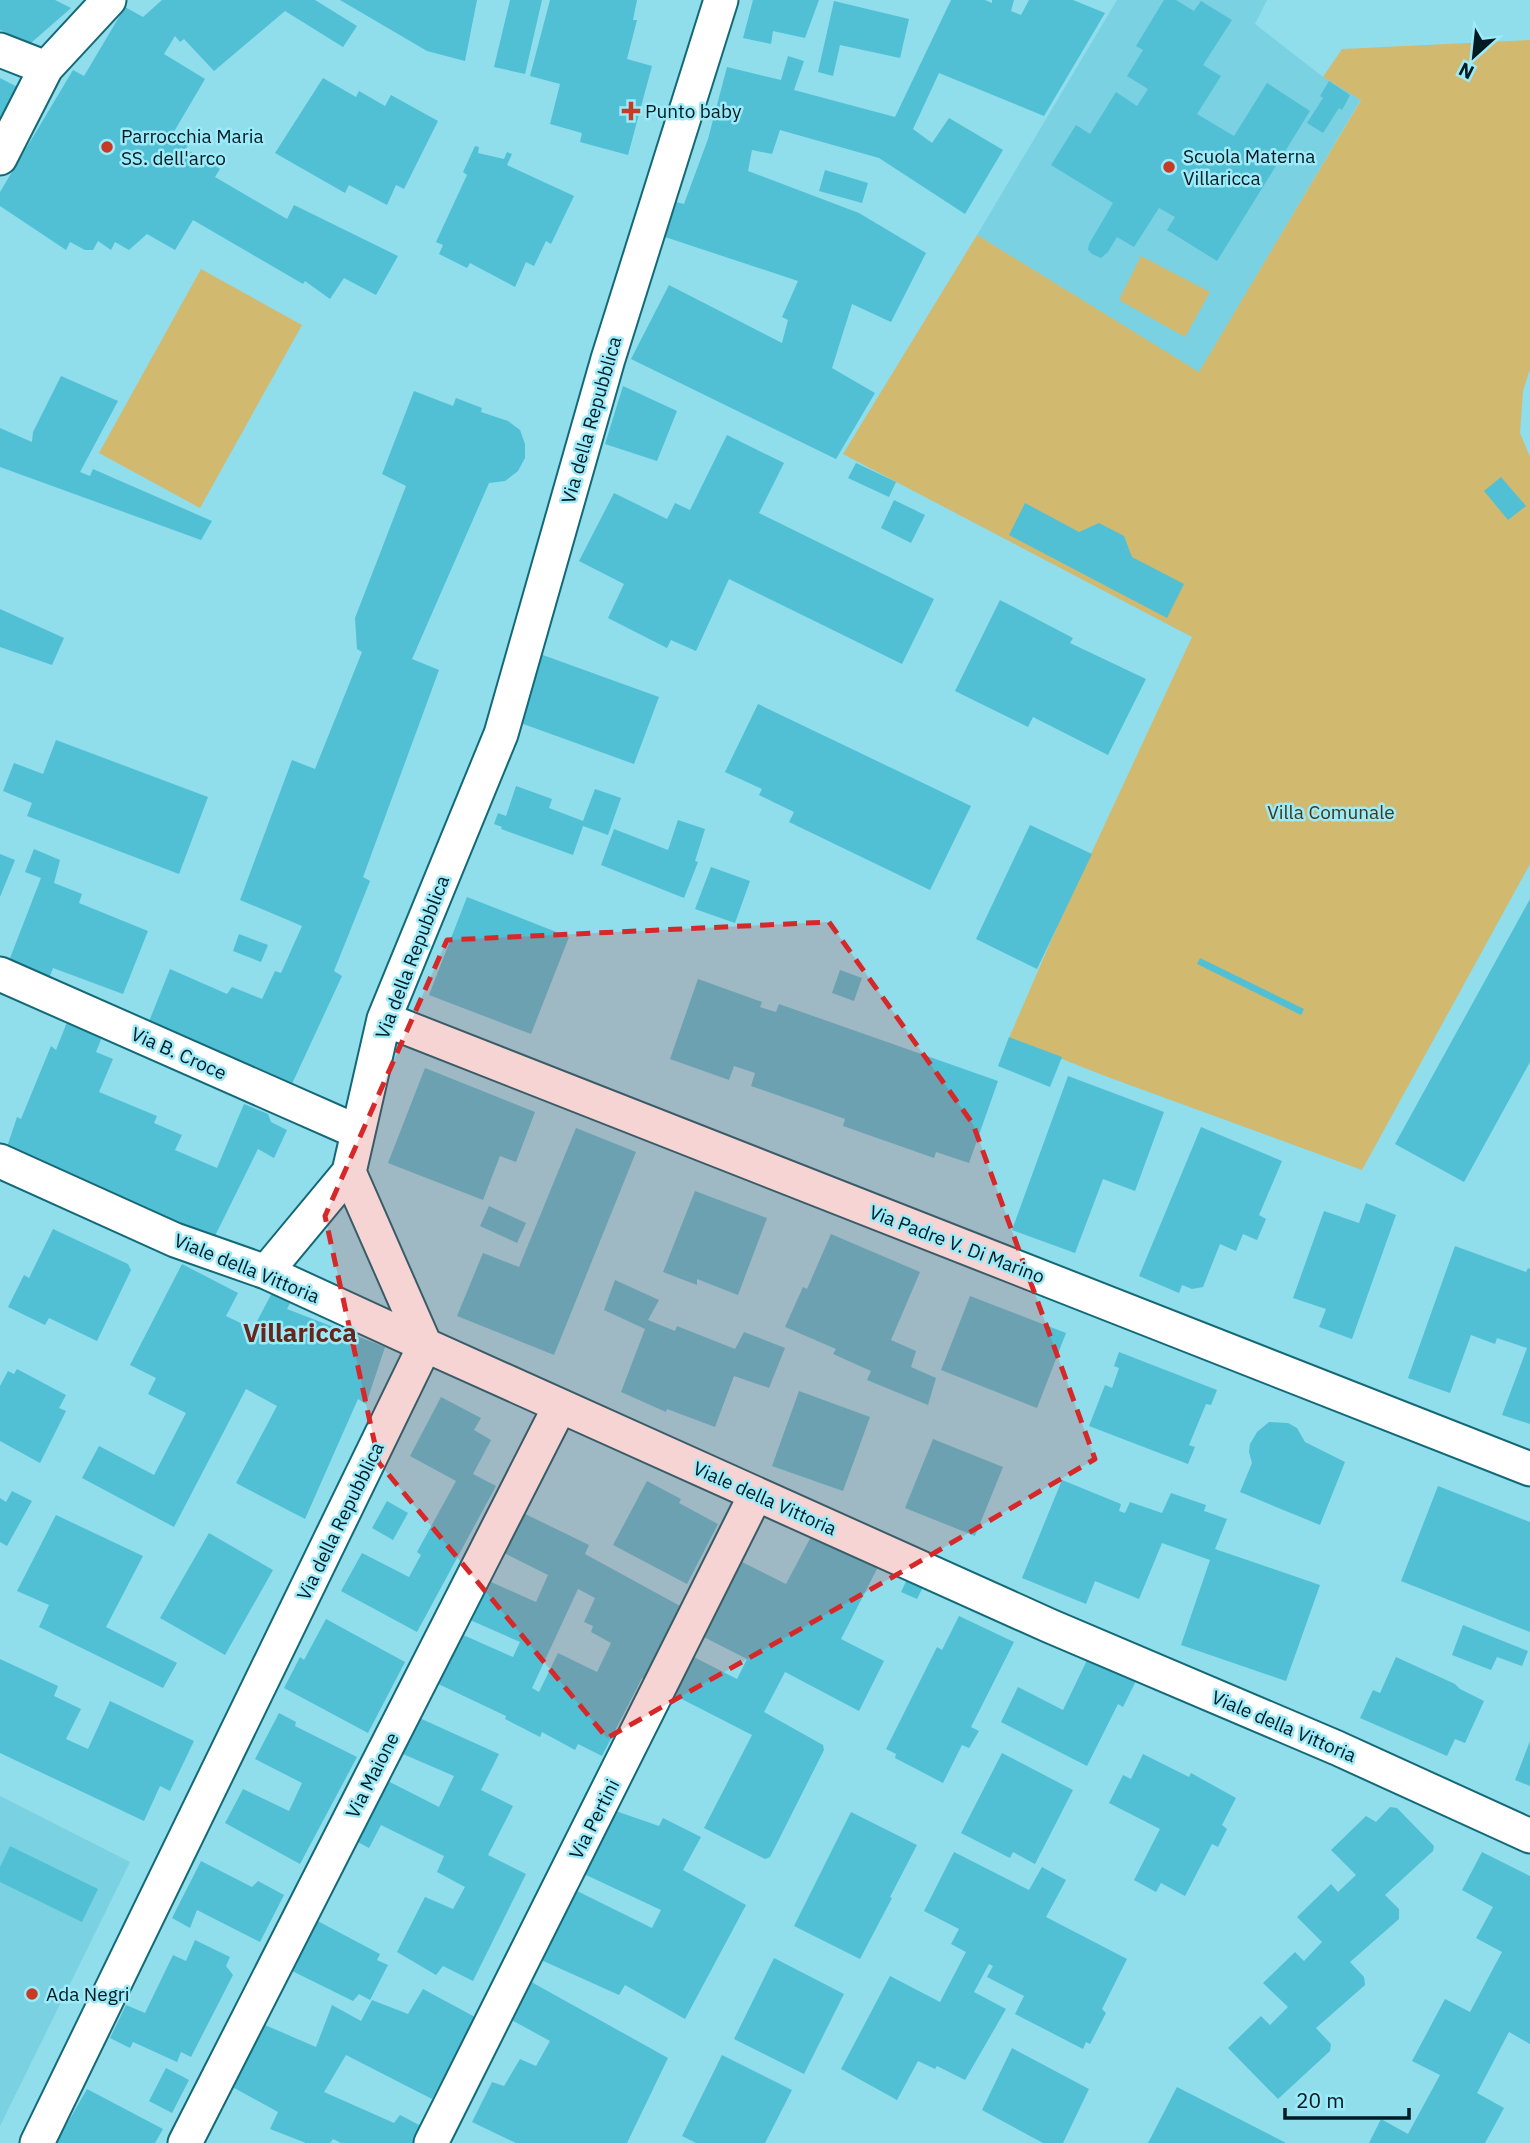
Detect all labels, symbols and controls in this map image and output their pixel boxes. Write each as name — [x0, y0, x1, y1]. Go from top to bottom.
north arrow — [1439, 21, 1509, 91]
text: N — [1455, 57, 1478, 85]
place label: Punto baby — [645, 99, 742, 123]
marker: Punto baby — [623, 103, 639, 119]
place label: Parrocchia Maria SS. dell'arco — [121, 124, 264, 170]
marker: Parrocchia Maria SS. dell'arco — [99, 139, 115, 155]
place label: Scuola Materna Villaricca — [1183, 144, 1315, 190]
marker: Scuola Materna Villaricca — [1161, 159, 1177, 175]
street label: Via della Repubblica — [556, 334, 626, 506]
park label: Villa Comunale — [1267, 800, 1395, 824]
street label: Via della Repubblica — [370, 872, 454, 1042]
street label: Via B. Croce — [128, 1021, 230, 1085]
street label: Via Padre V. Di Marino — [866, 1199, 1048, 1289]
street label: Viale della Vittoria — [171, 1228, 323, 1308]
district label: Villaricca — [243, 1315, 357, 1349]
street label: Via della Repubblica — [291, 1438, 389, 1604]
street label: Viale della Vittoria — [689, 1456, 841, 1540]
street label: Viale della Vittoria — [1208, 1685, 1360, 1767]
street label: Via Maione — [340, 1728, 404, 1822]
street label: Via Pertini — [564, 1775, 624, 1863]
place label: Ada Negri — [46, 1982, 129, 2006]
marker: Ada Negri — [24, 1986, 40, 2002]
scale bar — [1285, 2076, 1409, 2120]
text: 20 m — [1296, 2086, 1345, 2114]

